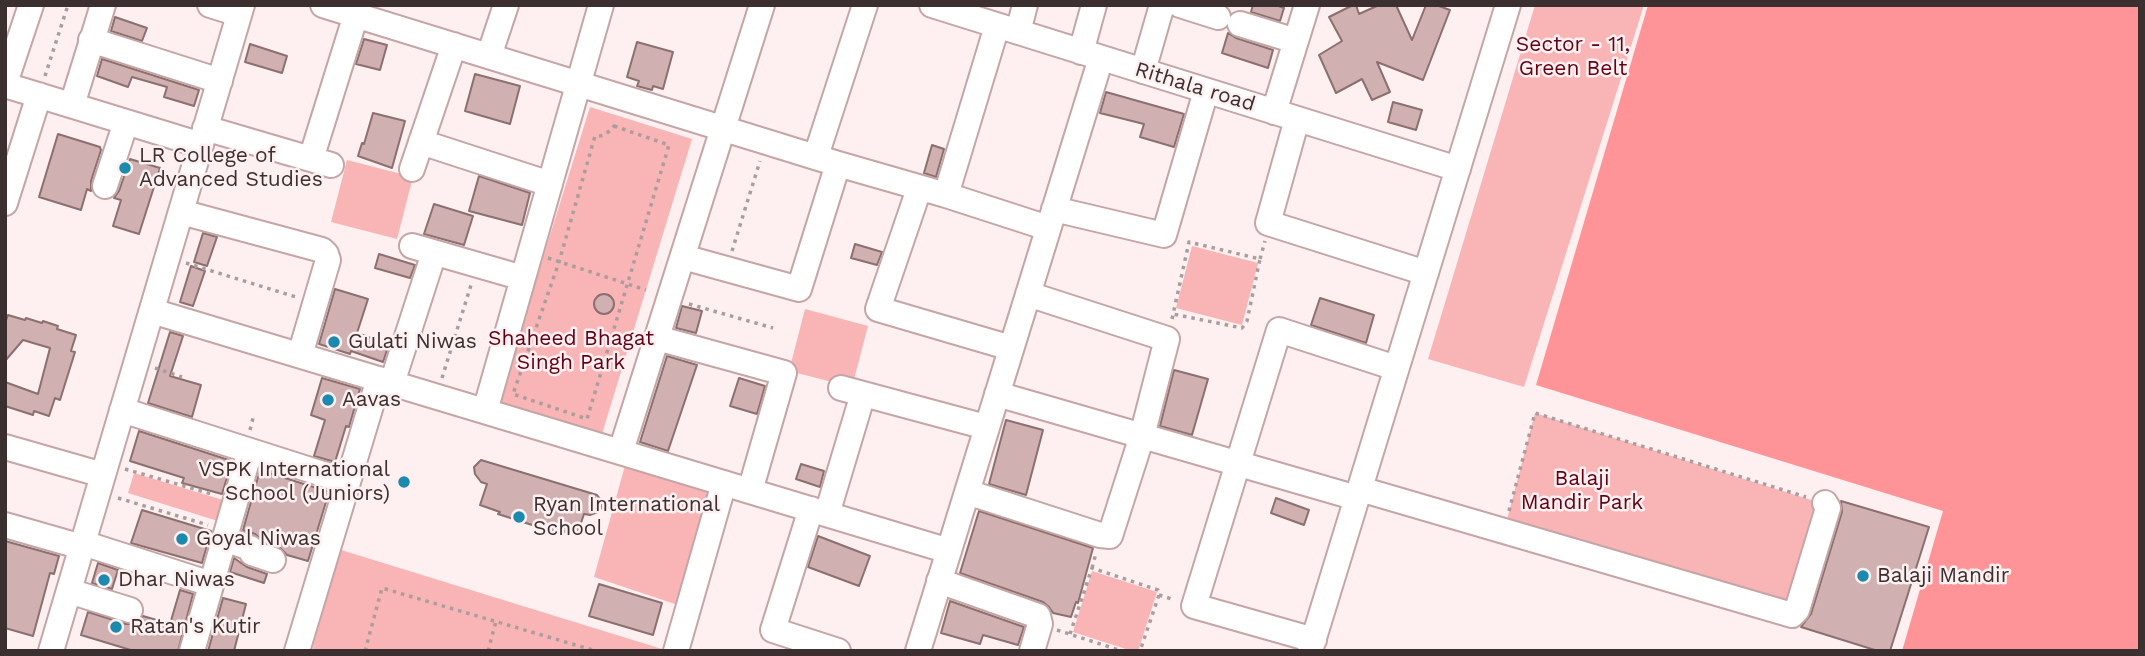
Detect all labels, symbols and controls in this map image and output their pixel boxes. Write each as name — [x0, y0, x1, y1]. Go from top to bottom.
park label: Sector - 11, Green Belt — [1516, 32, 1630, 82]
street label: Rithala road — [1132, 57, 1258, 117]
place label: LR College of Advanced Studies — [139, 143, 323, 193]
marker: LR College of Advanced Studies — [117, 160, 133, 176]
park label: Shaheed Bhagat Singh Park — [488, 326, 654, 376]
place label: Gulati Niwas — [348, 329, 477, 355]
marker: Gulati Niwas — [326, 334, 342, 350]
place label: Aavas — [342, 387, 401, 413]
marker: Aavas — [320, 392, 336, 408]
place label: VSPK International School (Juniors) — [198, 457, 390, 507]
park label: Balaji Mandir Park — [1521, 466, 1643, 516]
marker: VSPK International School (Juniors) — [396, 474, 412, 490]
place label: Ryan International School — [533, 492, 720, 542]
marker: Ryan International School — [511, 509, 527, 525]
place label: Goyal Niwas — [196, 526, 321, 552]
marker: Goyal Niwas — [174, 531, 190, 547]
place label: Balaji Mandir — [1877, 563, 2009, 589]
place label: Dhar Niwas — [118, 567, 235, 593]
marker: Balaji Mandir — [1855, 568, 1871, 584]
marker: Dhar Niwas — [96, 572, 112, 588]
place label: Ratan's Kutir — [130, 614, 261, 640]
marker: Ratan's Kutir — [108, 619, 124, 635]

